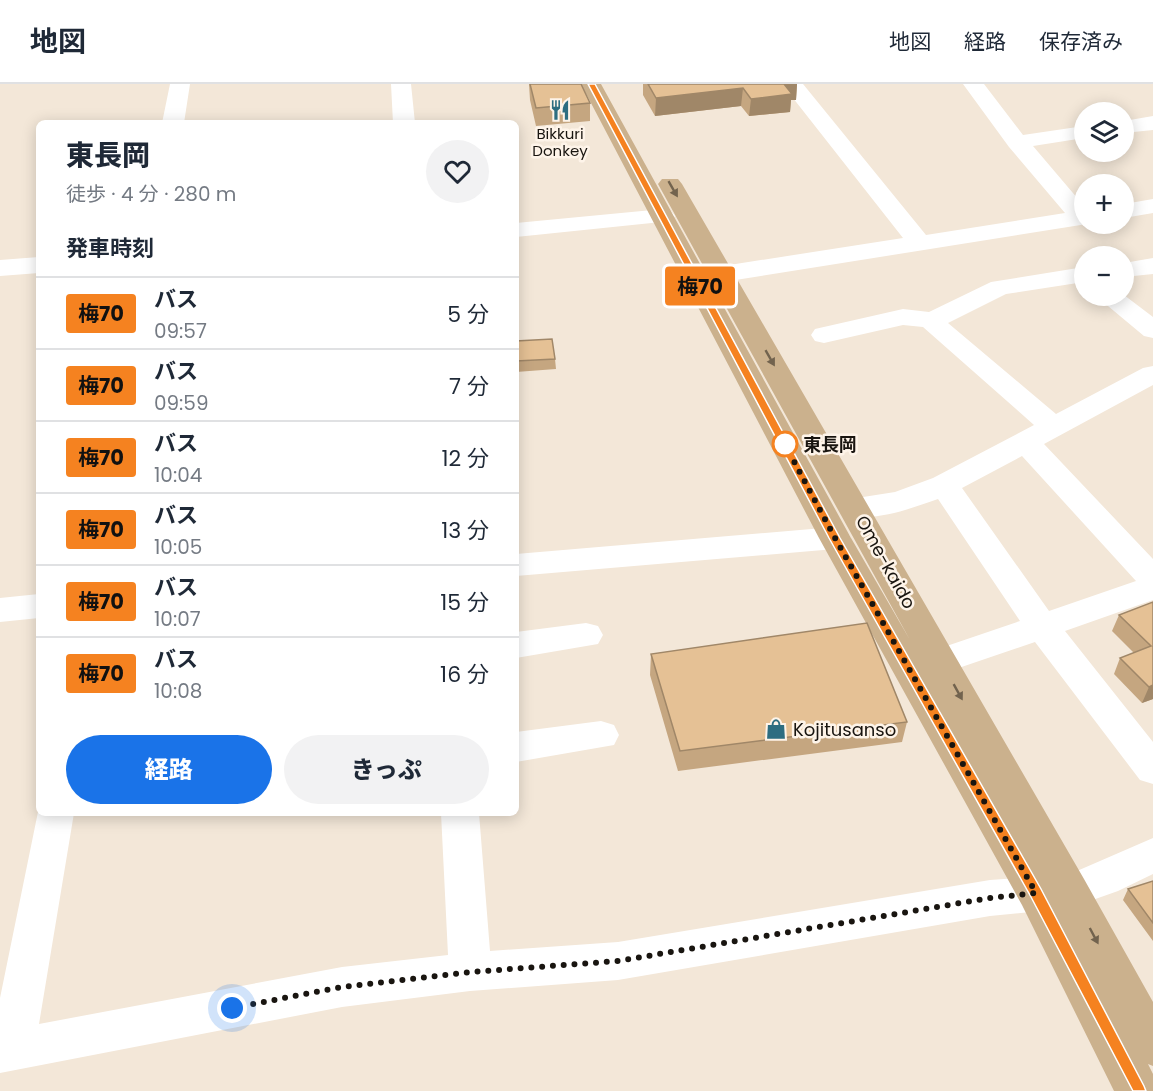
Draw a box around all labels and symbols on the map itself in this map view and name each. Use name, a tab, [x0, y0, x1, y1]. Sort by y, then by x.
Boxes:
restaurant icon: Bikkuri Donkey	[548, 98, 572, 122]
place label: Bikkuri Donkey	[532, 123, 588, 161]
one-way arrow	[667, 181, 678, 197]
line badge: 梅70	[666, 266, 734, 306]
one-way arrow	[765, 350, 775, 367]
marker: 東長岡	[772, 431, 798, 457]
place label: 東長岡	[803, 432, 857, 457]
street label: Ome-kaido	[850, 511, 922, 613]
one-way arrow	[953, 684, 964, 700]
shop icon: Kojitusanso	[764, 717, 788, 741]
place label: Kojitusanso	[793, 717, 896, 742]
one-way arrow	[1089, 928, 1099, 945]
your location	[217, 993, 247, 1023]

